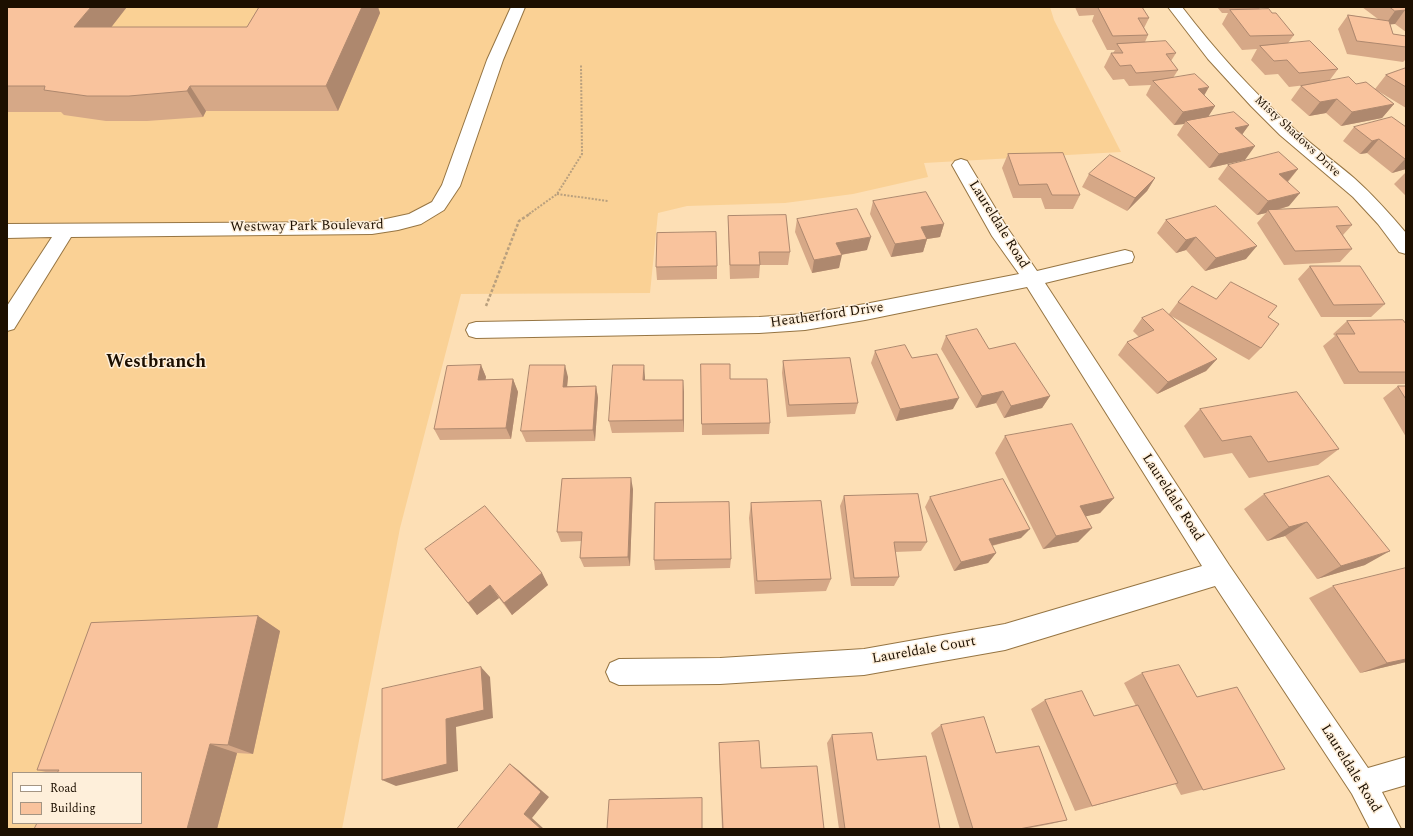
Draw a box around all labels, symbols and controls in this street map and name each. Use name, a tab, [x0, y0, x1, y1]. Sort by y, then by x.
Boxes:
street label: Misty Shadows Drive	[1251, 93, 1343, 181]
street label: Laureldale Road	[964, 178, 1032, 272]
street label: Westway Park Boulevard	[230, 217, 384, 237]
street label: Heatherford Drive	[769, 300, 885, 332]
district label: Westbranch	[106, 352, 206, 374]
street label: Laureldale Road	[1138, 451, 1206, 545]
street label: Laureldale Court	[871, 634, 977, 668]
street label: Laureldale Road	[1316, 722, 1384, 816]
legend	[12, 772, 142, 824]
text: Road	[50, 779, 77, 798]
text: Building	[50, 799, 96, 818]

